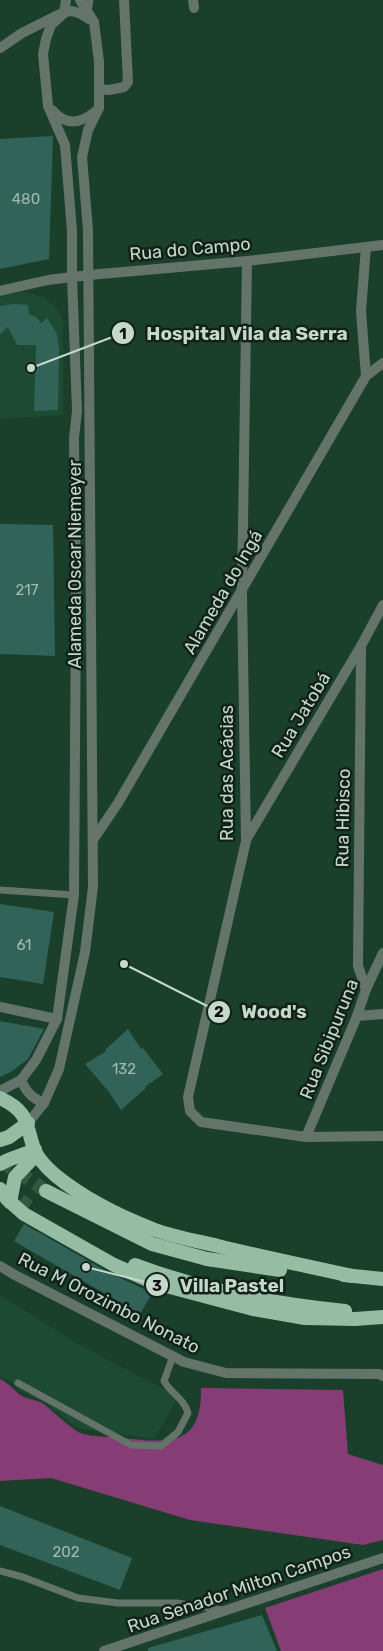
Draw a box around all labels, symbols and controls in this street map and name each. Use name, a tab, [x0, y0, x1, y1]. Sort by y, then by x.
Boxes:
house number: 480	[12, 190, 40, 208]
street label: Rua do Campo	[129, 233, 251, 265]
callout: Hospital Vila da Serra	[111, 316, 358, 350]
text: Hospital Vila da Serra	[146, 322, 348, 345]
text: 1	[119, 325, 127, 343]
street label: Alameda Oscar Niemeyer	[64, 459, 86, 668]
street label: Alameda do Ingá	[179, 526, 267, 658]
house number: 217	[16, 581, 39, 599]
street label: Rua Jatobá	[267, 668, 335, 762]
street label: Rua das Acácias	[216, 705, 238, 841]
street label: Rua Hibisco	[331, 768, 355, 868]
house number: 61	[16, 936, 32, 954]
street label: Rua Sibipuruna	[295, 976, 363, 1102]
callout: Wood's	[207, 995, 317, 1029]
text: Wood's	[241, 1000, 307, 1023]
text: 2	[214, 1003, 224, 1021]
house number: 132	[112, 1060, 136, 1078]
street label: Rua M Orozimbo Nonato	[15, 1248, 203, 1358]
callout: Villa Pastel	[144, 1268, 294, 1302]
text: Villa Pastel	[180, 1274, 284, 1297]
text: 3	[152, 1277, 162, 1295]
street label: Rua Senador Milton Campos	[124, 1540, 354, 1638]
house number: 202	[52, 1543, 80, 1561]

